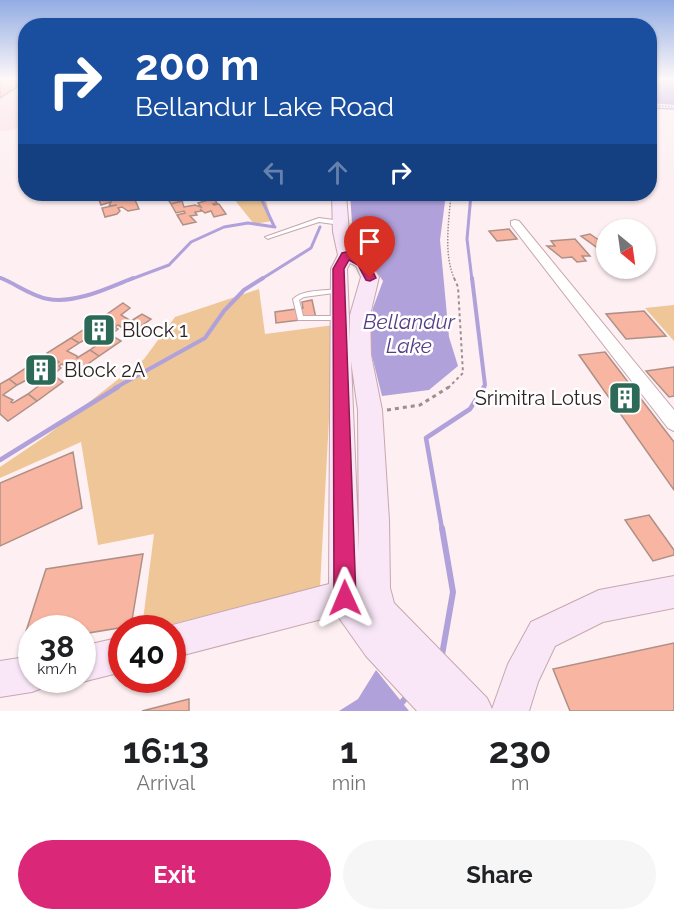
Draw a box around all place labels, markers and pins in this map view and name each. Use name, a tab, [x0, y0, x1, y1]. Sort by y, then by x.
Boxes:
pin	[344, 216, 395, 278]
building icon: Block 1	[81, 312, 117, 348]
place label: Block 1	[122, 318, 188, 342]
building icon: Block 2A	[23, 352, 59, 388]
place label: Block 2A	[64, 358, 146, 382]
building icon: Srimitra Lotus	[607, 380, 643, 416]
place label: Srimitra Lotus	[475, 386, 602, 410]

